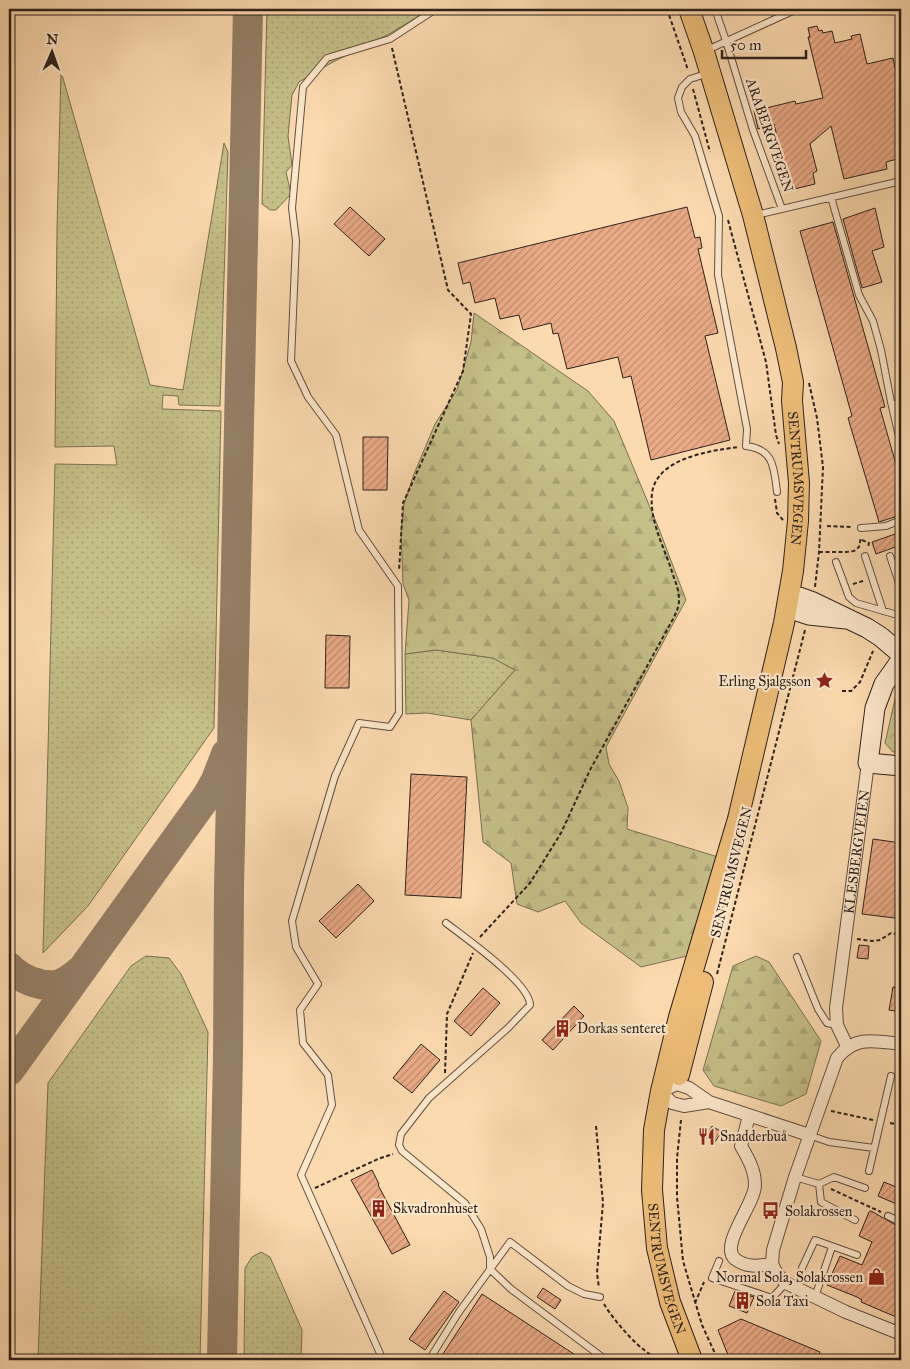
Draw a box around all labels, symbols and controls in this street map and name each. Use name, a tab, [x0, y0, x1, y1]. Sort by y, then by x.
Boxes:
north arrow	[28, 28, 78, 78]
scale bar	[722, 28, 806, 60]
text: N	[46, 31, 59, 48]
text: 50 m	[730, 36, 762, 54]
street label: ARABERGVEGEN	[742, 75, 797, 195]
street label: SENTRUMSVEGEN	[784, 411, 807, 546]
place icon: Erling Sjalgsson	[815, 671, 835, 691]
place label: Erling Sjalgsson	[718, 673, 811, 690]
street label: KLESBERGVEIEN	[840, 789, 873, 915]
street label: SENTRUMSVEGEN	[707, 805, 756, 939]
building icon: Dorkas senteret	[553, 1018, 573, 1038]
place label: Dorkas senteret	[577, 1020, 666, 1037]
restaurant icon: Snadderbuå	[696, 1126, 716, 1146]
place label: Snadderbuå	[720, 1128, 787, 1145]
building icon: Skvadronhuset	[369, 1198, 389, 1218]
place label: Skvadronhuset	[393, 1200, 478, 1217]
bus stop icon: Solakrossen	[761, 1201, 781, 1221]
street label: SENTRUMSVEGEN	[644, 1202, 690, 1337]
place label: Solakrossen	[785, 1203, 853, 1220]
shop icon: Normal Sola, Solakrossen	[867, 1267, 887, 1287]
place label: Normal Sola, Solakrossen	[715, 1269, 863, 1286]
building icon: Sola Taxi	[732, 1291, 752, 1311]
place label: Sola Taxi	[756, 1293, 809, 1310]

